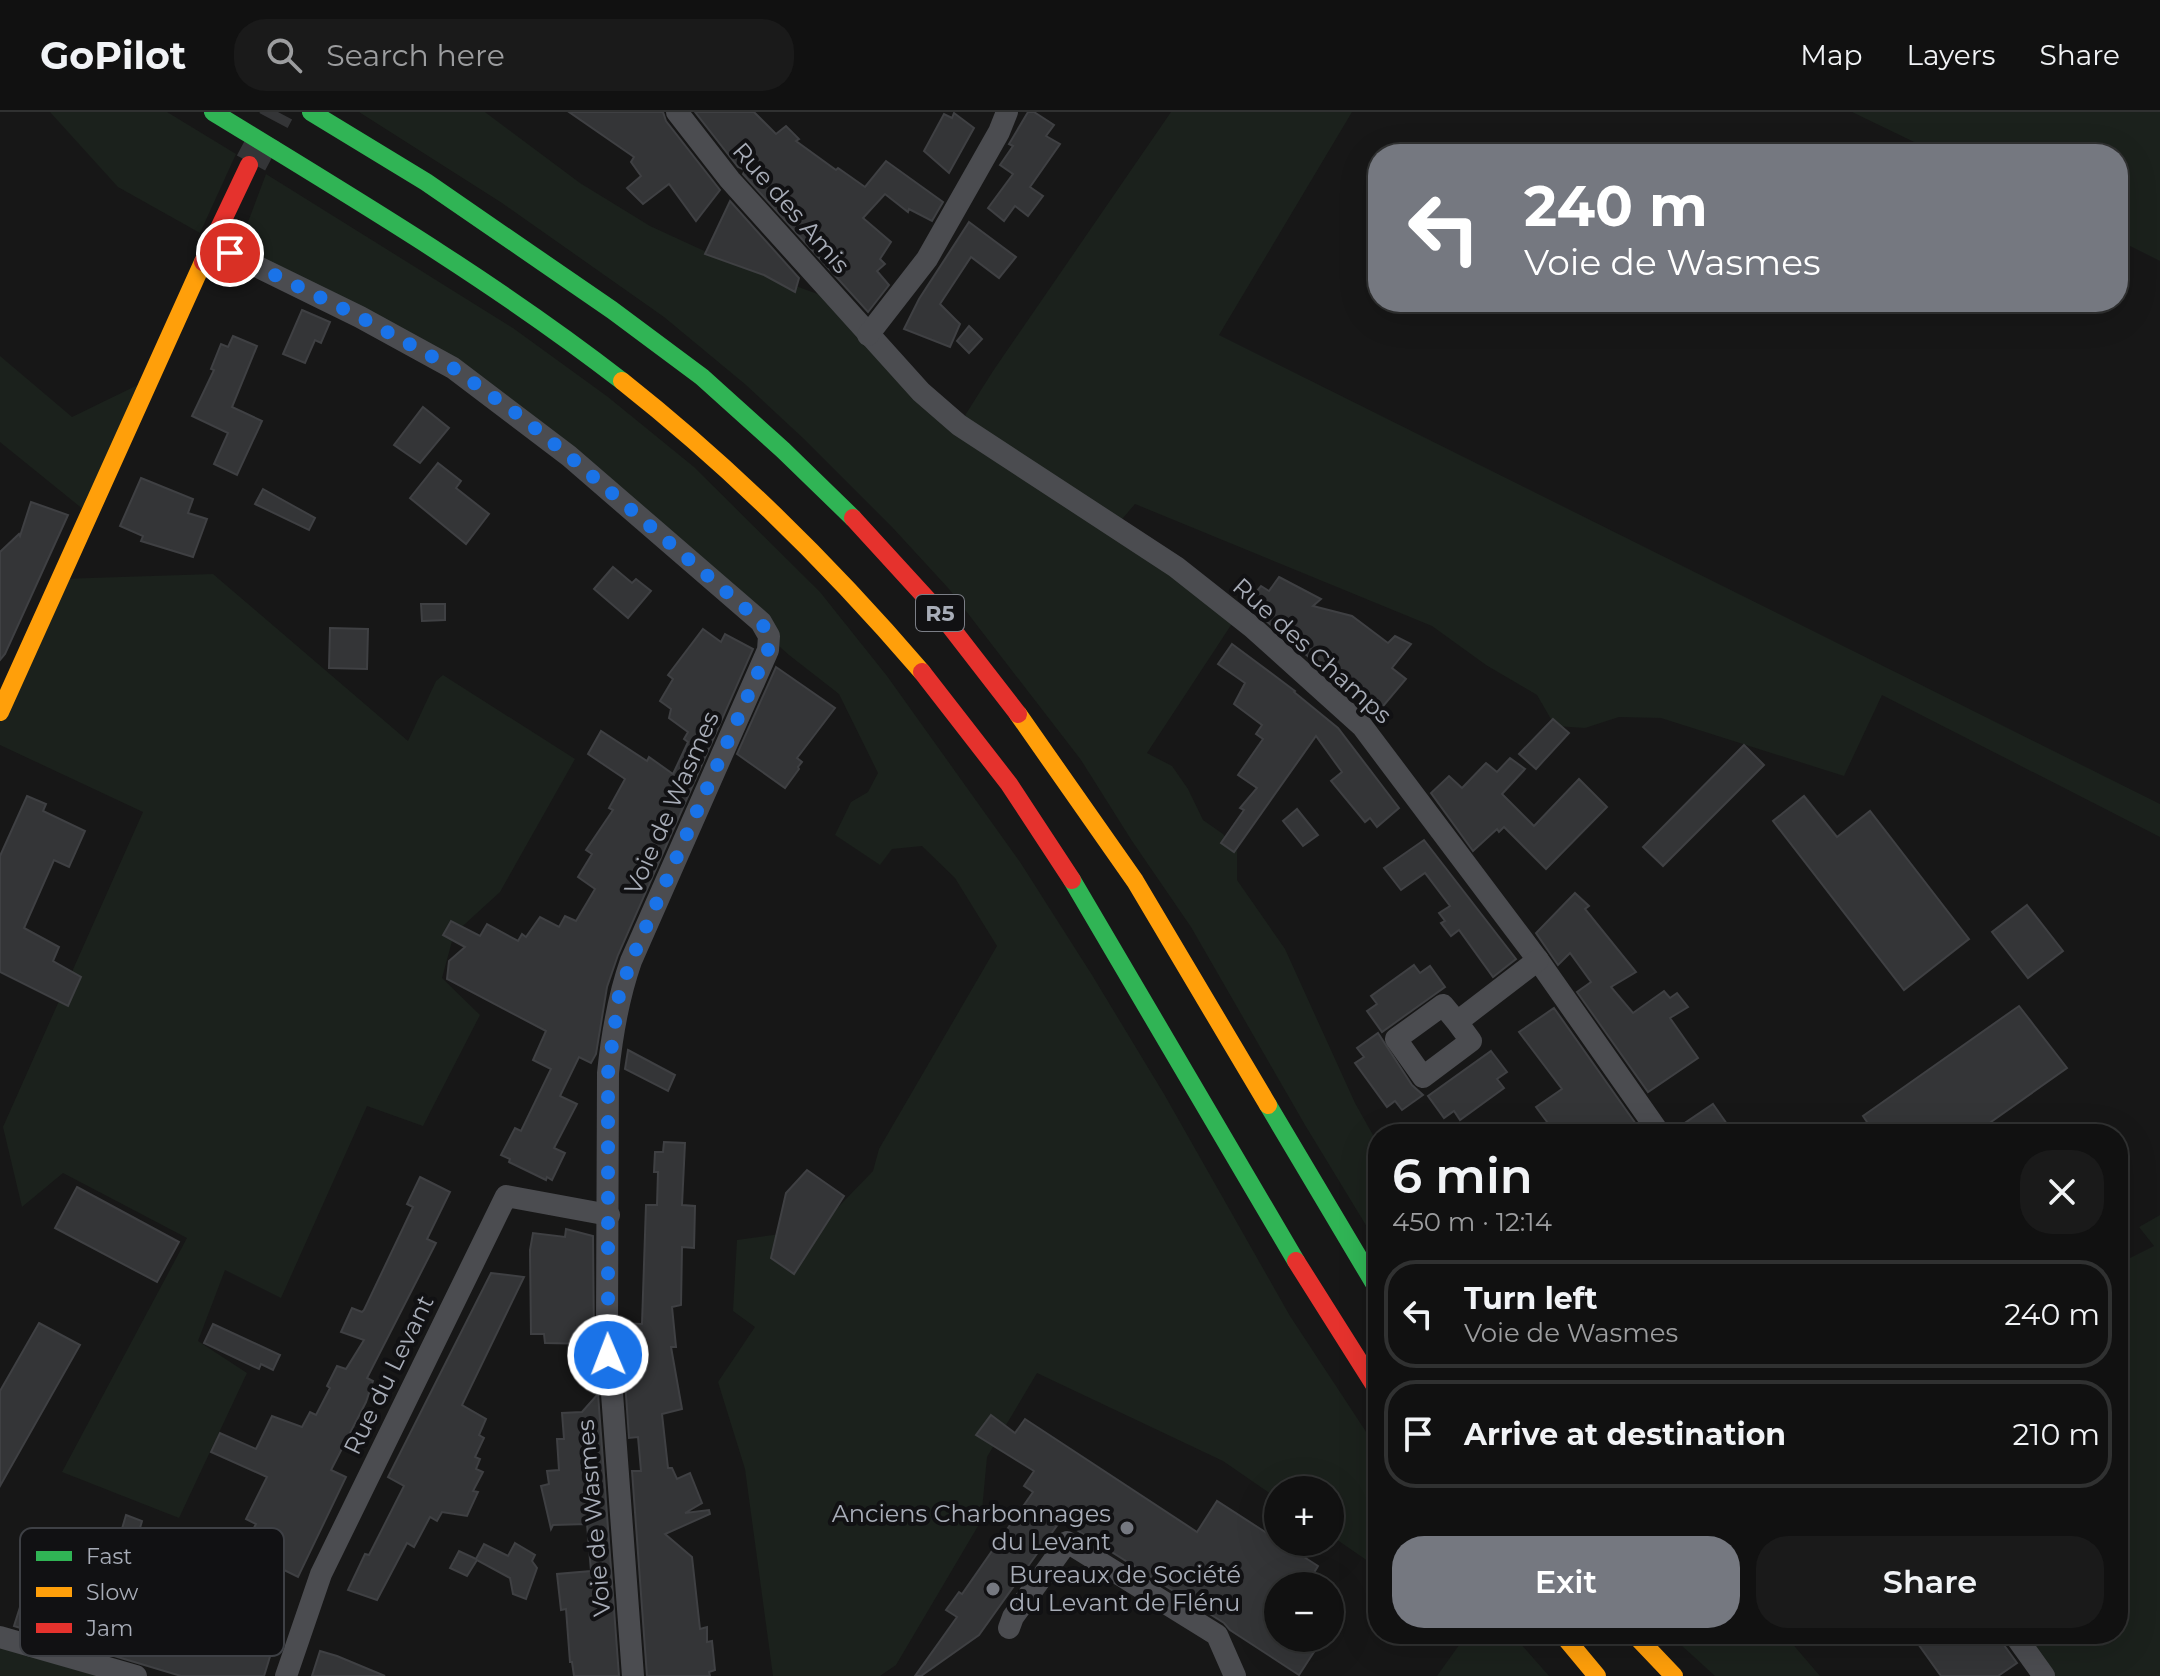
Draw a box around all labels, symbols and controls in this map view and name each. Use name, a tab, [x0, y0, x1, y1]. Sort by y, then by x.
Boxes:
search box	[234, 19, 794, 91]
text: GoPilot	[40, 32, 186, 79]
icon: search	[262, 33, 306, 77]
text: Search here	[326, 37, 505, 74]
text: Map	[1800, 38, 1863, 72]
text: Layers	[1907, 38, 1996, 72]
text: Share	[2040, 38, 2120, 72]
street label: Rue des Amis	[727, 136, 856, 279]
text: 240 m	[1524, 172, 1708, 240]
icon: left	[1392, 176, 1496, 280]
pin	[196, 219, 264, 287]
icon: arrive	[208, 231, 252, 275]
text: Voie de Wasmes	[1524, 240, 1821, 284]
street label: Rue des Champs	[1227, 572, 1398, 730]
road number: R5	[916, 595, 964, 631]
street label: Voie de Wasmes	[618, 707, 725, 899]
text: 6 min	[1392, 1147, 1533, 1205]
button: close	[2020, 1150, 2104, 1234]
text: 450 m · 12:14	[1392, 1206, 1552, 1238]
text: Turn left	[1464, 1280, 1597, 1317]
street label: Rue du Levant	[337, 1290, 440, 1459]
icon: left	[1396, 1292, 1440, 1336]
text: 240 m	[2004, 1296, 2100, 1333]
position arrow	[566, 1313, 650, 1397]
text: Voie de Wasmes	[1464, 1317, 1678, 1349]
icon: arrive	[1396, 1412, 1440, 1456]
text: Arrive at destination	[1464, 1416, 1786, 1453]
text: 210 m	[2013, 1416, 2100, 1453]
street label: Voie de Wasmes	[570, 1418, 617, 1618]
map controls	[1264, 1476, 1344, 1652]
button: +	[1264, 1476, 1344, 1556]
place label: Anciens Charbonnages du Levant	[832, 1499, 1111, 1556]
marker: Anciens Charbonnages du Levant	[1118, 1519, 1136, 1537]
legend	[20, 1528, 284, 1656]
button: Exit	[1392, 1536, 1740, 1628]
button: Share	[1756, 1536, 2104, 1628]
text: Fast	[86, 1543, 132, 1570]
place label: Bureaux de Société du Levant de Flénu	[1009, 1560, 1241, 1617]
button: −	[1264, 1572, 1344, 1652]
text: Slow	[86, 1579, 139, 1606]
marker: Bureaux de Société du Levant de Flénu	[984, 1580, 1002, 1598]
text: Jam	[85, 1615, 133, 1642]

